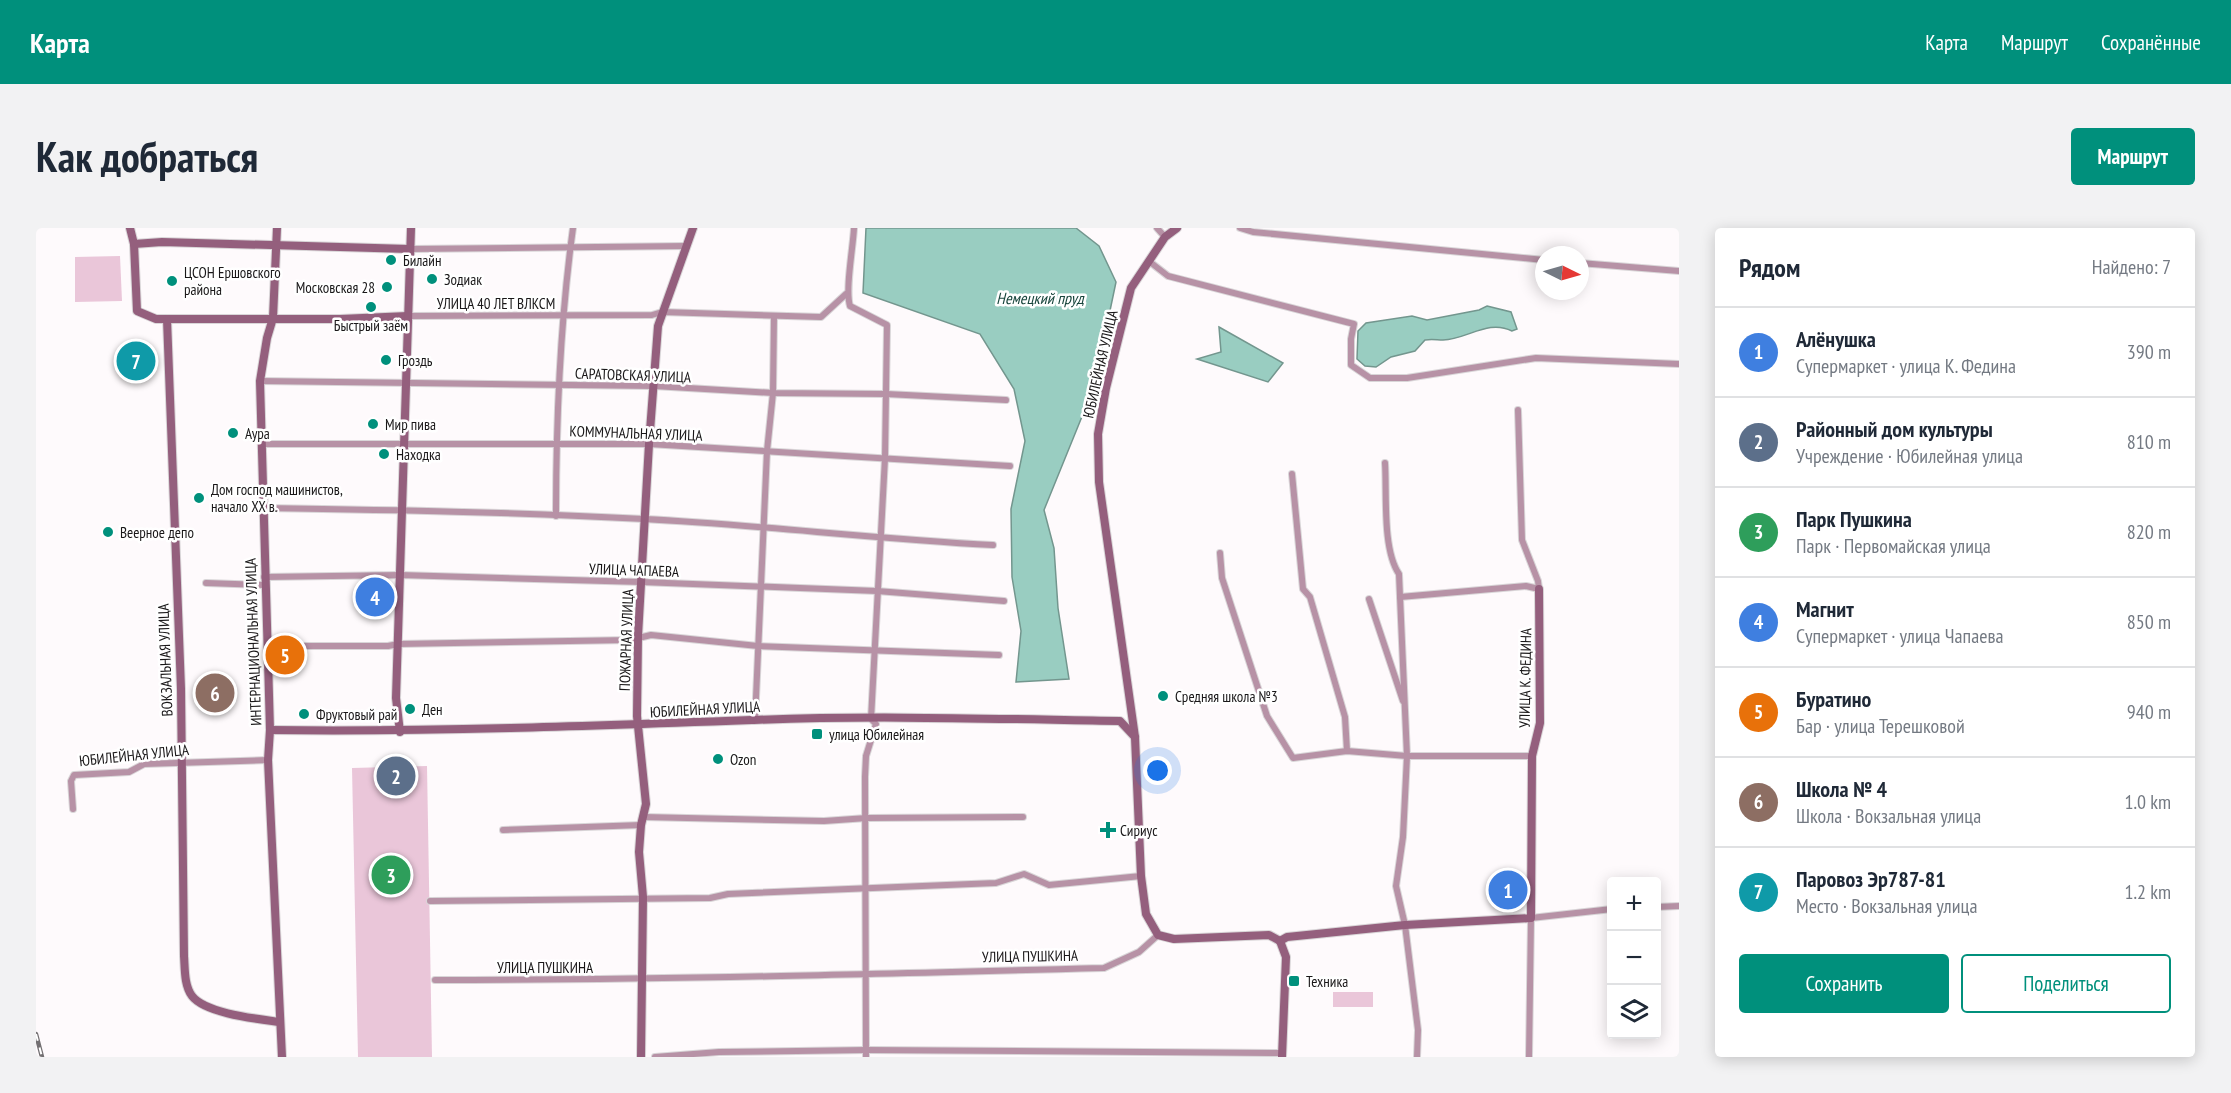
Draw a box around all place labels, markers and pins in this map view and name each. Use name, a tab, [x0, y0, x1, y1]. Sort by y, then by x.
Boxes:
place label: Билайн	[403, 251, 441, 270]
marker: Билайн	[384, 253, 398, 267]
place label: ЦСОН Ершовского района	[184, 263, 281, 299]
place label: Зодиак	[444, 270, 482, 289]
marker: Зодиак	[425, 272, 439, 286]
marker: ЦСОН Ершовского района	[165, 274, 179, 288]
place label: Московская 28	[296, 278, 375, 297]
marker: Московская 28	[380, 280, 394, 294]
marker: Быстрый заём	[364, 300, 378, 314]
place label: Быстрый заём	[334, 316, 408, 335]
pin: 7	[116, 338, 156, 384]
place label: Гроздь	[398, 351, 433, 370]
marker: Гроздь	[379, 353, 393, 367]
place label: Мир пива	[385, 415, 436, 434]
marker: Мир пива	[366, 417, 380, 431]
place label: Аура	[245, 424, 270, 443]
marker: Аура	[226, 426, 240, 440]
place label: Находка	[396, 445, 441, 464]
marker: Находка	[377, 447, 391, 461]
place label: Дом господ машинистов, начало XX в.	[211, 480, 343, 516]
marker: Дом господ машинистов, начало XX в.	[192, 491, 206, 505]
place label: Веерное депо	[120, 523, 194, 542]
marker: Веерное депо	[101, 525, 115, 539]
pin: 4	[356, 574, 394, 620]
pin: 5	[266, 632, 304, 678]
pin: 6	[196, 670, 234, 716]
place label: Средняя школа №3	[1175, 687, 1278, 706]
marker: Средняя школа №3	[1156, 689, 1170, 703]
place label: Ден	[422, 700, 443, 719]
marker: Ден	[403, 702, 417, 716]
place label: Фруктовый рай	[316, 705, 397, 724]
marker: Фруктовый рай	[297, 707, 311, 721]
place label: улица Юбилейная	[829, 725, 924, 744]
marker: улица Юбилейная	[810, 727, 824, 741]
place label: Ozon	[730, 750, 756, 769]
marker: Ozon	[711, 752, 725, 766]
pin: 2	[376, 754, 416, 798]
place label: Сириус	[1120, 821, 1158, 840]
marker: Сириус	[1101, 823, 1115, 837]
pin: 3	[372, 852, 410, 898]
pin: 1	[1488, 868, 1528, 912]
place label: Техника	[1306, 972, 1348, 991]
marker: Техника	[1287, 974, 1301, 988]

